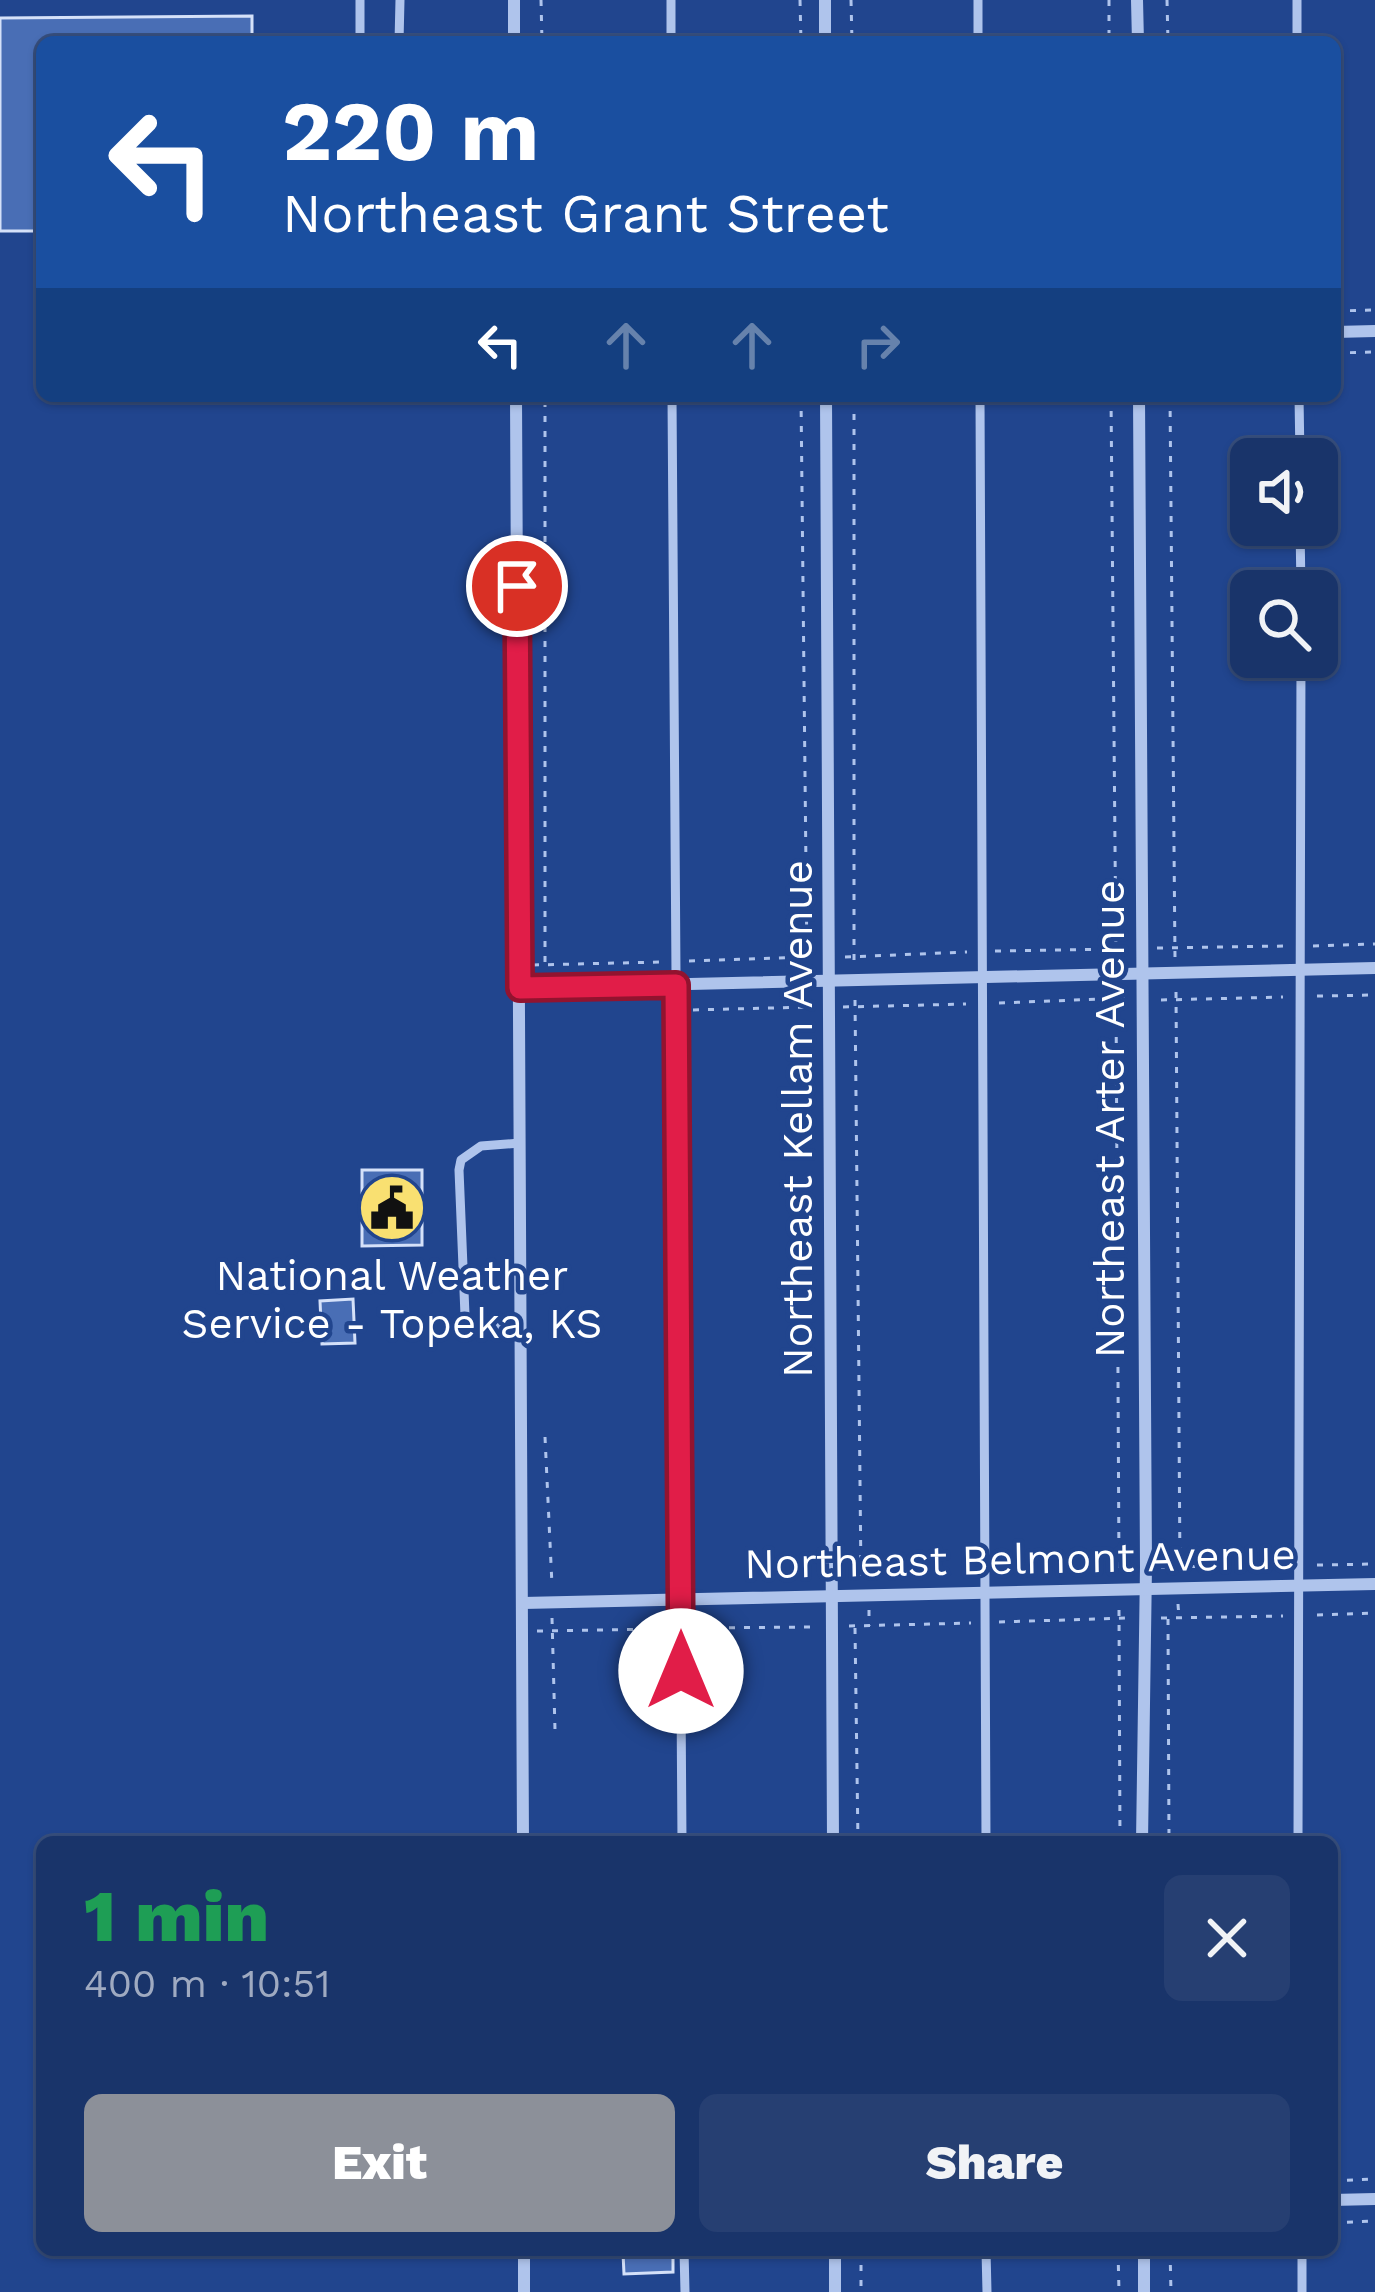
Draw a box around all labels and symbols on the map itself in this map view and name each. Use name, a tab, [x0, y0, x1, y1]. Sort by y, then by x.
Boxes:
pin	[466, 535, 568, 637]
street label: Northeast Kellam Avenue	[773, 860, 822, 1378]
street label: Northeast Arter Avenue	[1085, 880, 1134, 1358]
public building icon: National Weather Service - Topeka, KS	[357, 1173, 427, 1243]
place label: National Weather Service - Topeka, KS	[182, 1251, 602, 1348]
street label: Northeast Belmont Avenue	[744, 1530, 1296, 1588]
position arrow	[618, 1608, 744, 1734]

